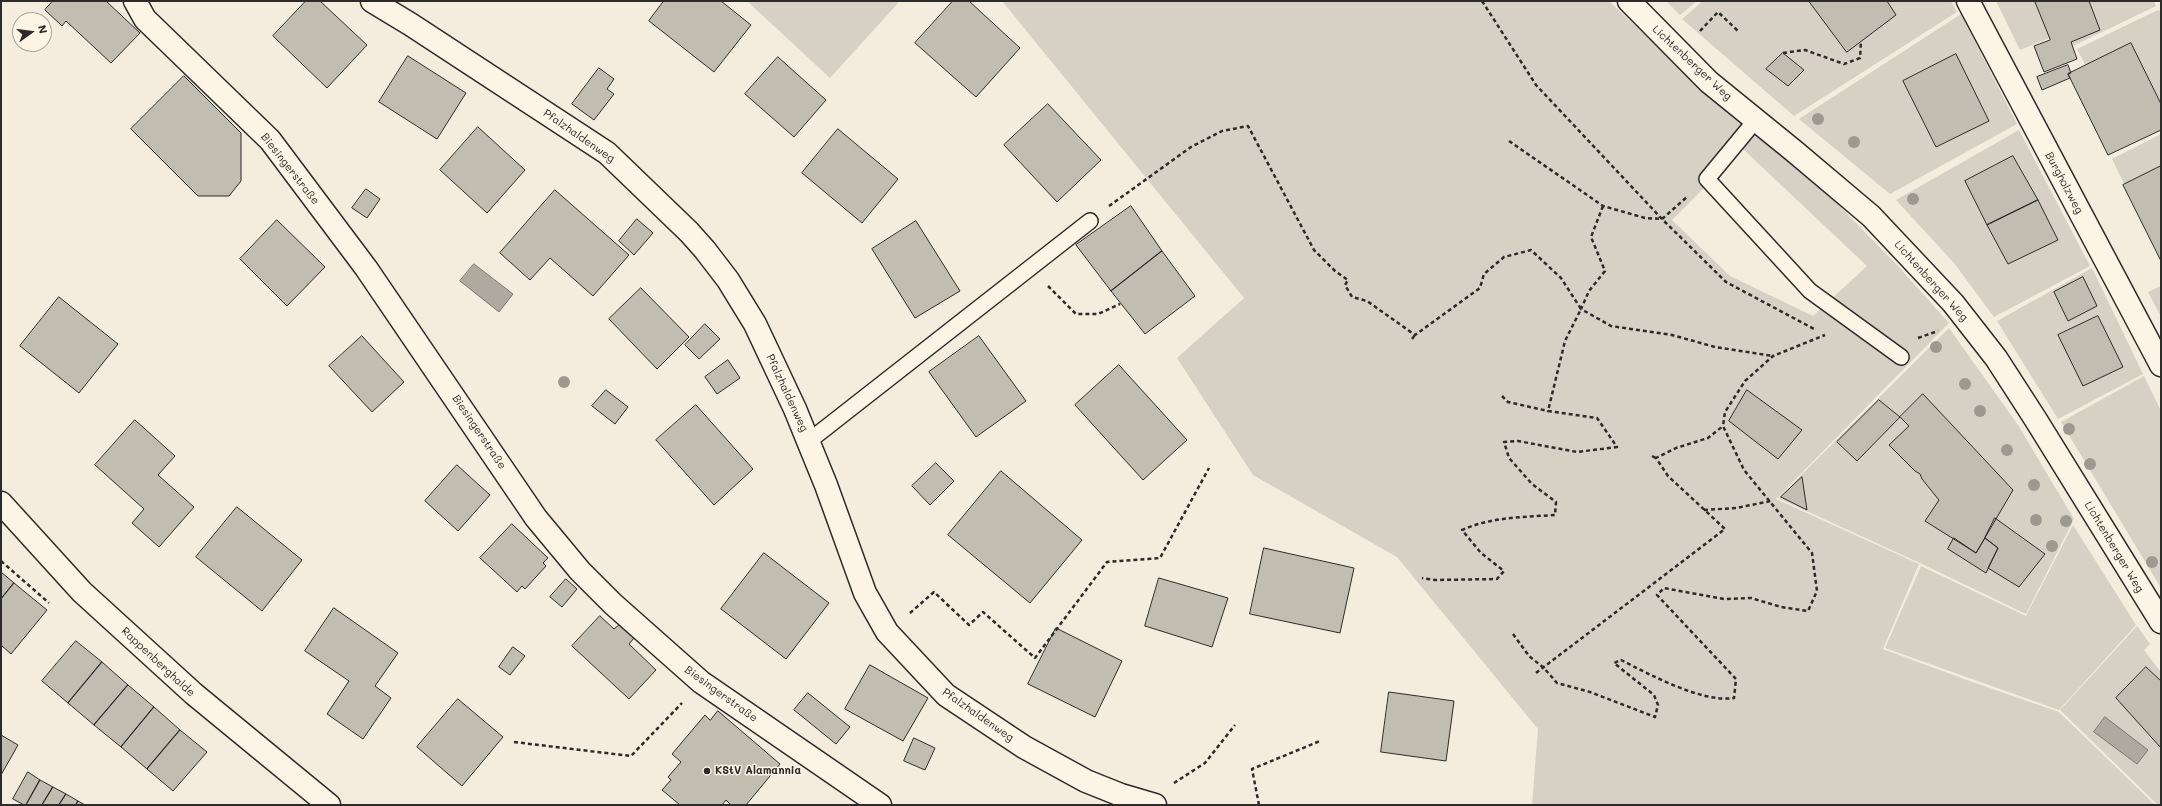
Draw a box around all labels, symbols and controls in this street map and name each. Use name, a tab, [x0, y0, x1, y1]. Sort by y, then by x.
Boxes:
north arrow	[12, 12, 52, 52]
text: N	[35, 23, 51, 35]
street label: Lichtenberger Weg	[1649, 23, 1735, 103]
street label: Pfalzhaldenweg	[541, 106, 617, 166]
street label: Biesingerstraße	[258, 131, 322, 207]
street label: Burgholzweg	[2042, 150, 2086, 216]
street label: Lichtenberger Weg	[1891, 238, 1971, 324]
street label: Pfalzhaldenweg	[763, 352, 811, 434]
street label: Biesingerstraße	[449, 392, 509, 472]
street label: Lichtenberger Weg	[2082, 499, 2146, 595]
street label: Rappenberghalde	[119, 625, 197, 699]
street label: Biesingerstraße	[682, 663, 760, 725]
street label: Pfalzhaldenweg	[940, 685, 1016, 745]
place label: KStV Alamannia	[715, 764, 801, 778]
marker: KStV Alamannia	[702, 766, 712, 776]

